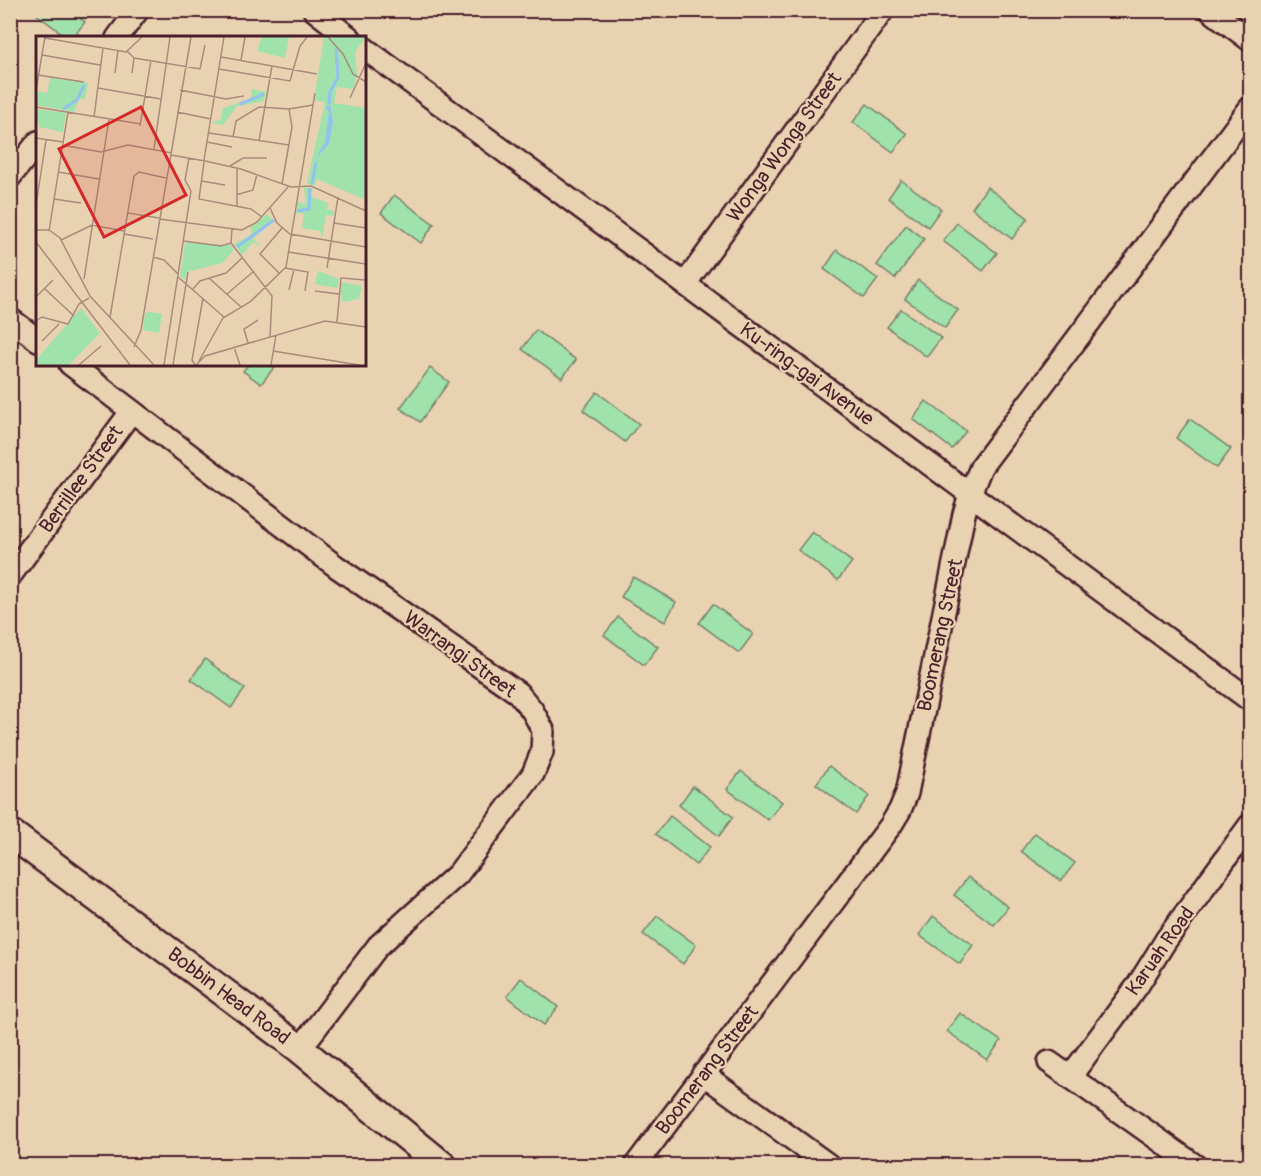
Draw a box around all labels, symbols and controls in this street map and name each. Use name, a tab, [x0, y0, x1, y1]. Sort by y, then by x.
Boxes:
inset map	[36, 36, 366, 366]
street label: Wonga Wonga Street	[721, 66, 847, 227]
street label: Ku-ring-gai Avenue	[735, 317, 879, 431]
street label: Berrillee Street	[34, 420, 129, 538]
street label: Boomerang Street	[912, 555, 969, 714]
street label: Warrangi Street	[399, 605, 522, 704]
street label: Karuah Road	[1120, 902, 1200, 1000]
street label: Bobbin Head Road	[163, 942, 295, 1050]
street label: Boomerang Street	[650, 1000, 764, 1140]

